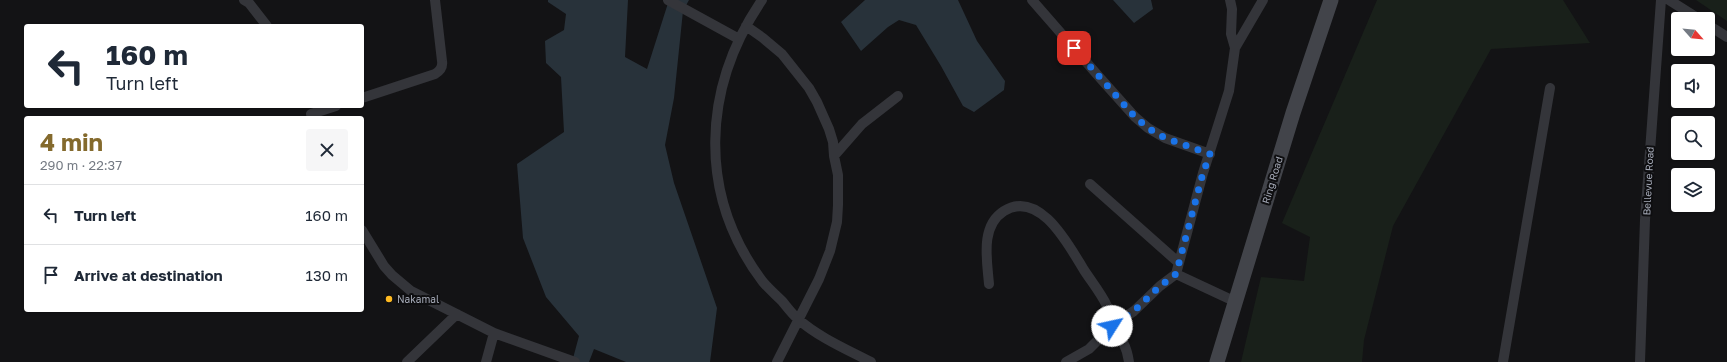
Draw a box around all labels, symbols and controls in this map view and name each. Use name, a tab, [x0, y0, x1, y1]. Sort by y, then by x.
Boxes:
north arrow	[1671, 12, 1715, 56]
map controls	[1671, 12, 1715, 212]
pin	[1057, 31, 1091, 65]
icon: arrive	[1063, 37, 1085, 59]
text: 160 m	[106, 38, 188, 71]
icon: left	[40, 40, 92, 92]
button: sound	[1671, 64, 1715, 108]
text: Turn left	[106, 72, 179, 94]
button: search	[1671, 116, 1715, 160]
text: 4 min	[40, 127, 103, 156]
button: close	[306, 129, 348, 171]
street label: Bellevue Road	[1640, 146, 1656, 216]
street label: Ring Road	[1259, 155, 1285, 205]
text: 290 m · 22:37	[40, 157, 122, 173]
button: layers	[1671, 168, 1715, 212]
icon: left	[40, 204, 62, 226]
text: Turn left	[74, 206, 136, 224]
text: 160 m	[305, 206, 348, 224]
icon: arrive	[40, 264, 62, 286]
text: Arrive at destination	[74, 266, 223, 284]
text: 130 m	[306, 266, 348, 284]
place label: Nakamal	[397, 293, 439, 305]
marker: Nakamal	[384, 294, 394, 304]
position arrow	[1091, 305, 1133, 347]

